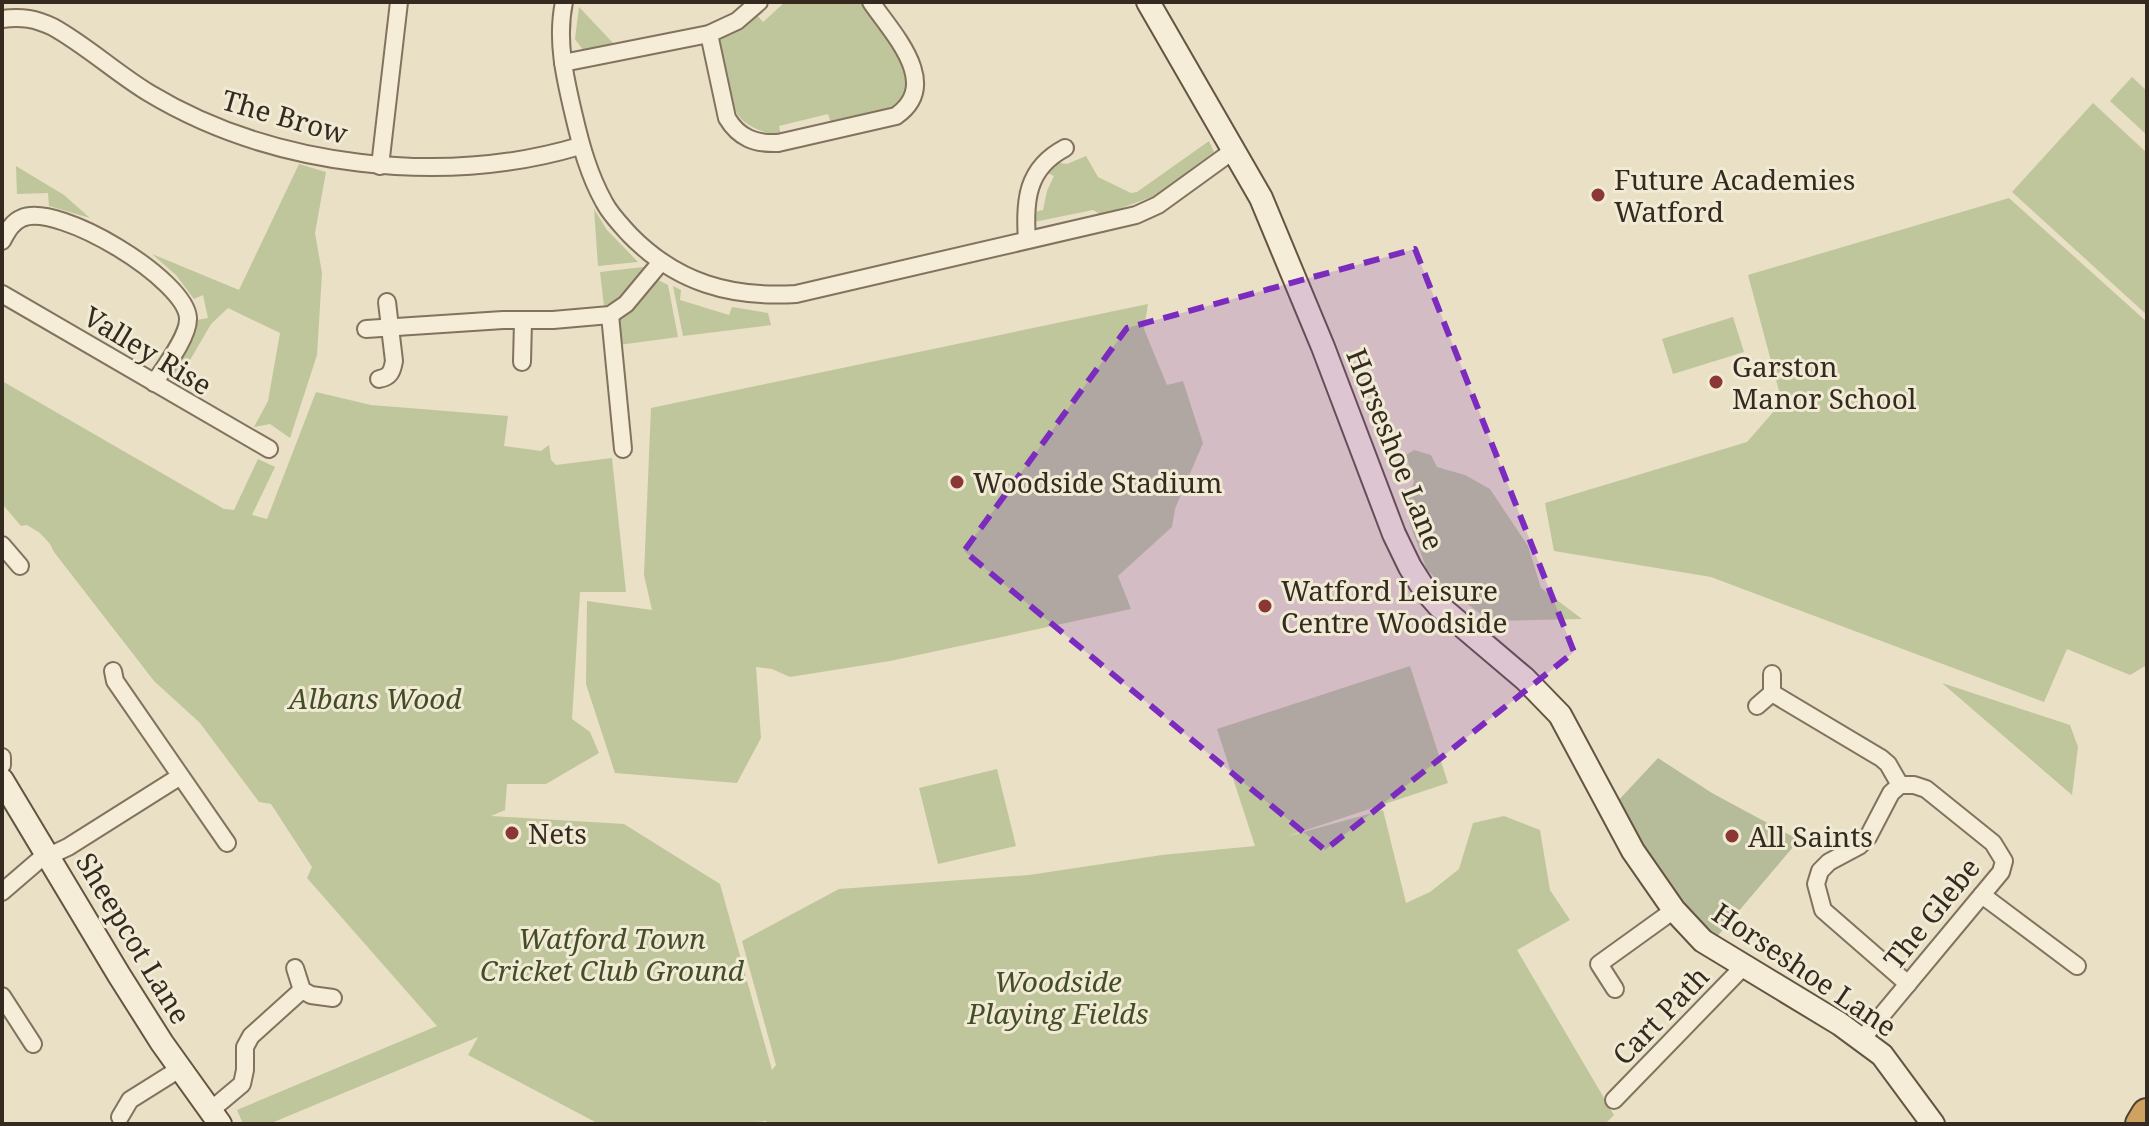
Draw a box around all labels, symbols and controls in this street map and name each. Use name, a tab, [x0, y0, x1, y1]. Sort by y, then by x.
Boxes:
street label: The Brow	[218, 80, 353, 152]
place label: Future Academies Watford	[1614, 160, 1855, 230]
marker: Future Academies Watford	[1589, 186, 1607, 204]
street label: Valley Rise	[77, 297, 219, 403]
street label: Horseshoe Lane	[1338, 343, 1454, 555]
place label: Garston Manor School	[1732, 347, 1917, 417]
marker: Garston Manor School	[1707, 373, 1725, 391]
place label: Woodside Stadium	[973, 463, 1222, 501]
marker: Woodside Stadium	[948, 473, 966, 491]
place label: Watford Leisure Centre Woodside	[1281, 571, 1507, 641]
marker: Watford Leisure Centre Woodside	[1256, 597, 1274, 615]
park label: Albans Wood	[286, 679, 462, 717]
place label: Nets	[528, 814, 587, 852]
place label: All Saints	[1748, 817, 1873, 855]
marker: Nets	[503, 824, 521, 842]
marker: All Saints	[1723, 827, 1741, 845]
street label: Sheepcot Lane	[68, 845, 200, 1031]
street label: The Glebe	[1874, 849, 1988, 977]
street label: Horseshoe Lane	[1706, 893, 1904, 1045]
park label: Watford Town Cricket Club Ground	[480, 919, 745, 989]
street label: Cart Path	[1603, 957, 1717, 1073]
park label: Woodside Playing Fields	[967, 962, 1149, 1032]

